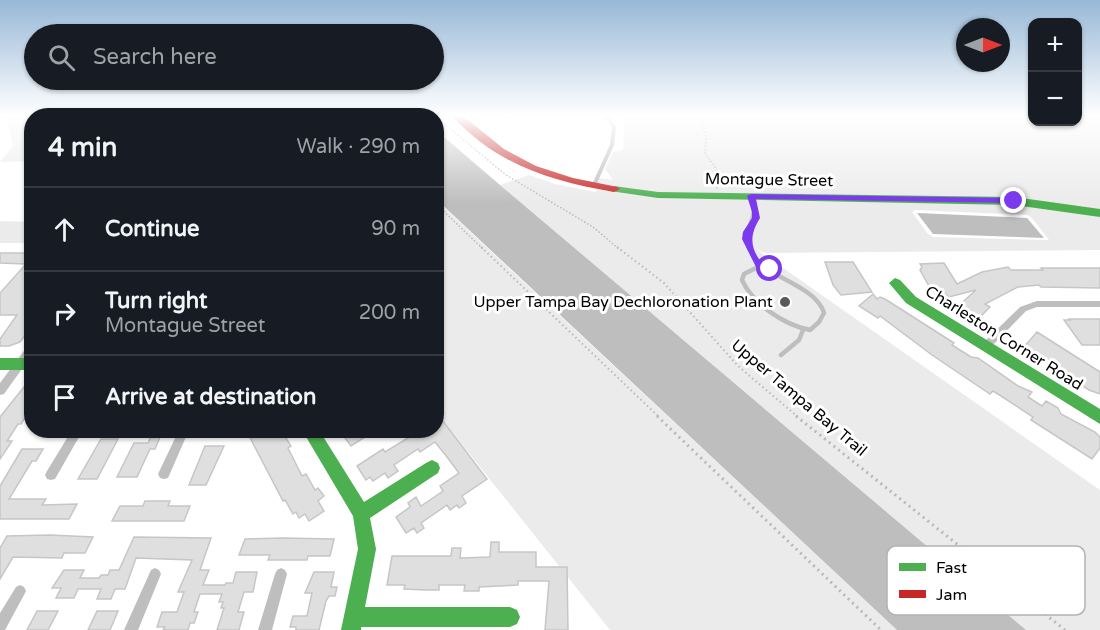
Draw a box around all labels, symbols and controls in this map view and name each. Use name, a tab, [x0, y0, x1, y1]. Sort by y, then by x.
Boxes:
north arrow	[956, 18, 1010, 72]
map controls	[1028, 18, 1082, 126]
button: +	[1028, 18, 1082, 72]
search box	[24, 24, 444, 90]
icon: search	[45, 41, 78, 74]
text: Search here	[93, 44, 217, 70]
button: −	[1028, 72, 1082, 126]
text: 4 min	[48, 132, 117, 163]
text: Walk · 290 m	[297, 135, 420, 159]
street label: Montague Street	[705, 169, 833, 191]
route end	[1000, 187, 1026, 213]
icon: ahead	[48, 213, 81, 246]
text: Continue	[105, 216, 200, 242]
text: 90 m	[371, 217, 420, 241]
route start	[756, 255, 782, 281]
street label: Charleston Corner Road	[921, 281, 1087, 395]
text: Turn right	[105, 288, 207, 314]
place label: Upper Tampa Bay Dechloronation Plant	[474, 292, 773, 312]
marker: Upper Tampa Bay Dechloronation Plant	[778, 295, 792, 309]
icon: right	[48, 297, 81, 330]
text: 200 m	[359, 301, 420, 325]
text: Montague Street	[105, 314, 266, 338]
street label: Upper Tampa Bay Trail	[727, 335, 871, 461]
icon: arrive	[48, 381, 81, 414]
text: Arrive at destination	[105, 384, 316, 410]
legend	[887, 546, 1085, 615]
text: Fast	[936, 558, 967, 578]
text: Jam	[936, 585, 967, 605]

